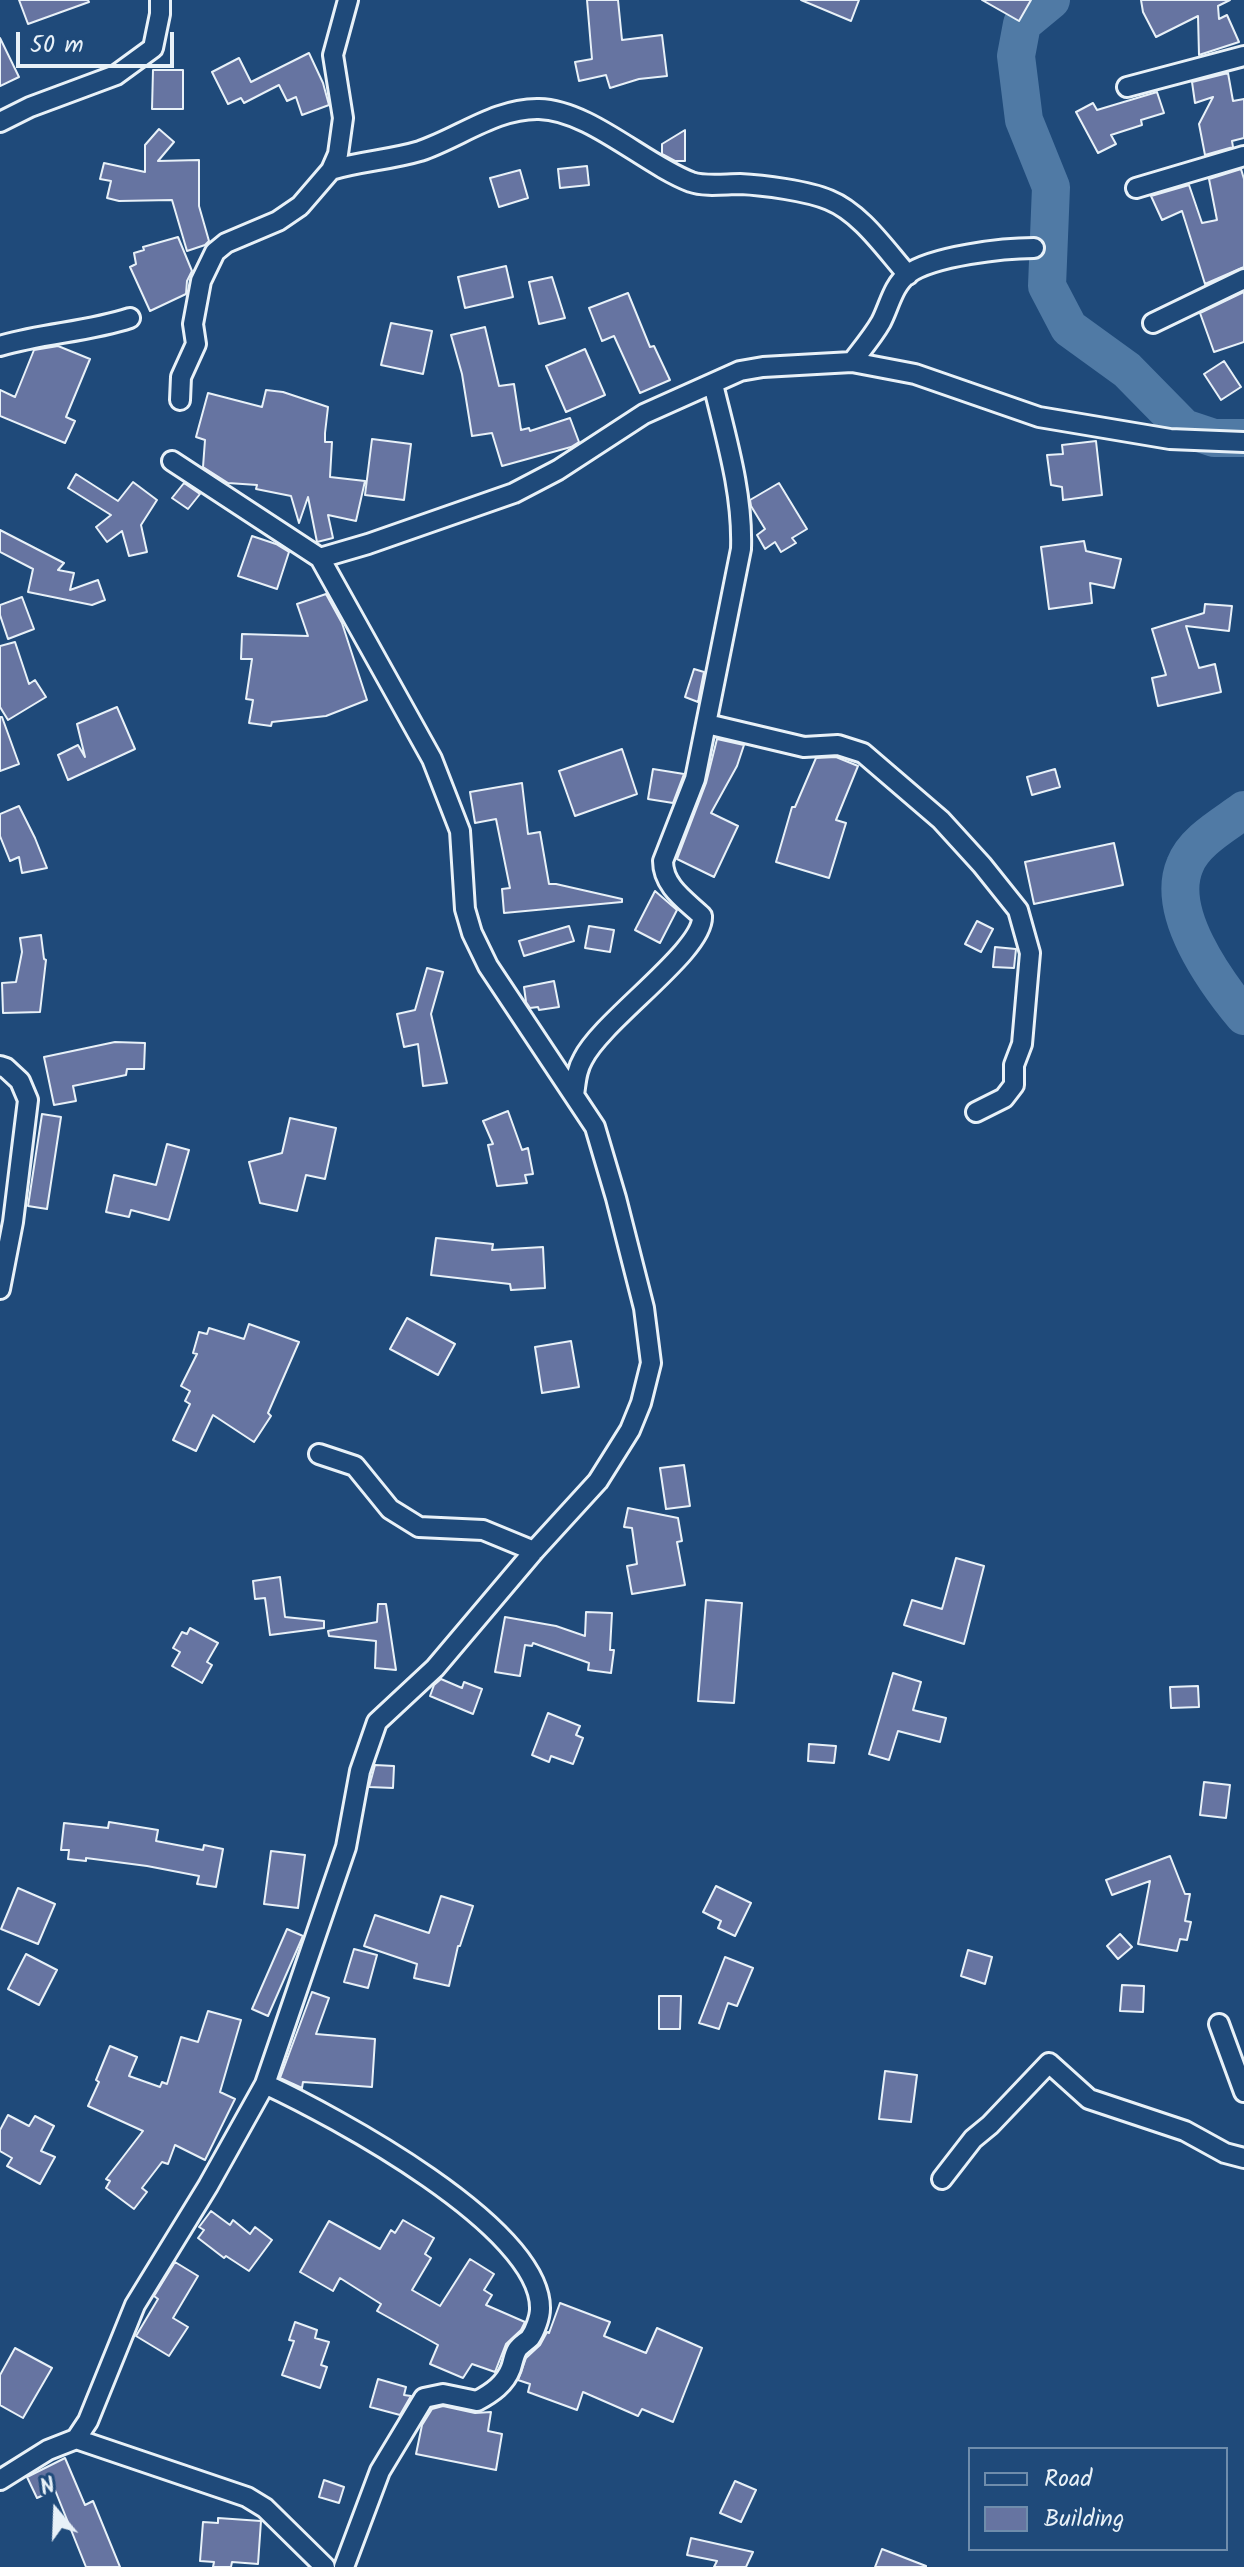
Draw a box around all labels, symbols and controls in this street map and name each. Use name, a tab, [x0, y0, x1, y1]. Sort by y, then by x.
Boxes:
scale bar	[20, 16, 178, 66]
text: 50 m	[30, 26, 84, 65]
legend	[968, 2447, 1228, 2551]
text: Road	[1044, 2460, 1092, 2499]
text: N	[36, 2469, 60, 2507]
north arrow	[16, 2471, 96, 2551]
text: Building	[1044, 2500, 1124, 2539]

